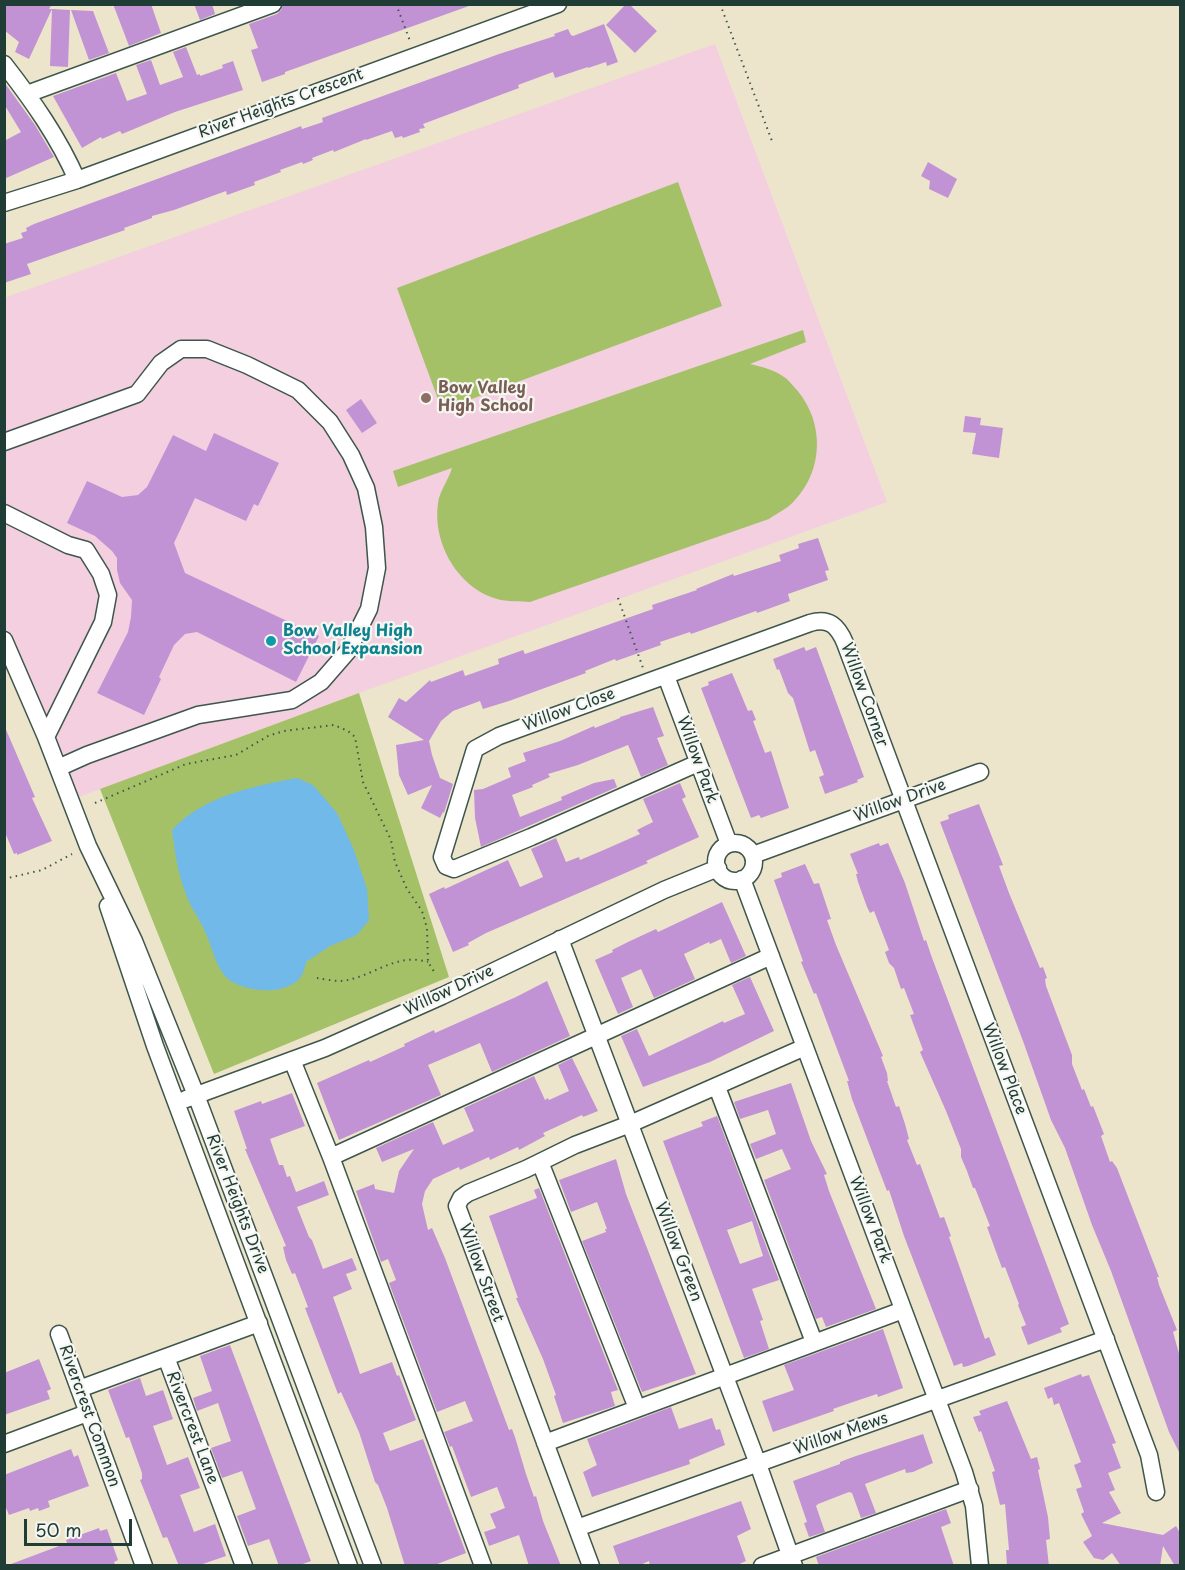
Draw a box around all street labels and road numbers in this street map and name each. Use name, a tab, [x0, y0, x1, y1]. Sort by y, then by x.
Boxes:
street label: River Heights Crescent	[196, 65, 366, 143]
street label: Willow Corner	[836, 640, 892, 750]
street label: Willow Close	[520, 684, 618, 736]
street label: Willow Park	[672, 714, 722, 806]
street label: Willow Drive	[851, 775, 949, 827]
street label: Willow Drive	[401, 962, 497, 1020]
street label: Willow Place	[978, 1020, 1030, 1118]
street label: River Heights Drive	[202, 1132, 272, 1276]
street label: Willow Park	[845, 1174, 895, 1266]
street label: Willow Green	[650, 1200, 706, 1304]
street label: Willow Street	[454, 1221, 508, 1325]
street label: Rivercrest Common	[54, 1342, 124, 1490]
street label: Rivercrest Lane	[162, 1369, 222, 1487]
street label: Willow Mews	[791, 1409, 891, 1459]

